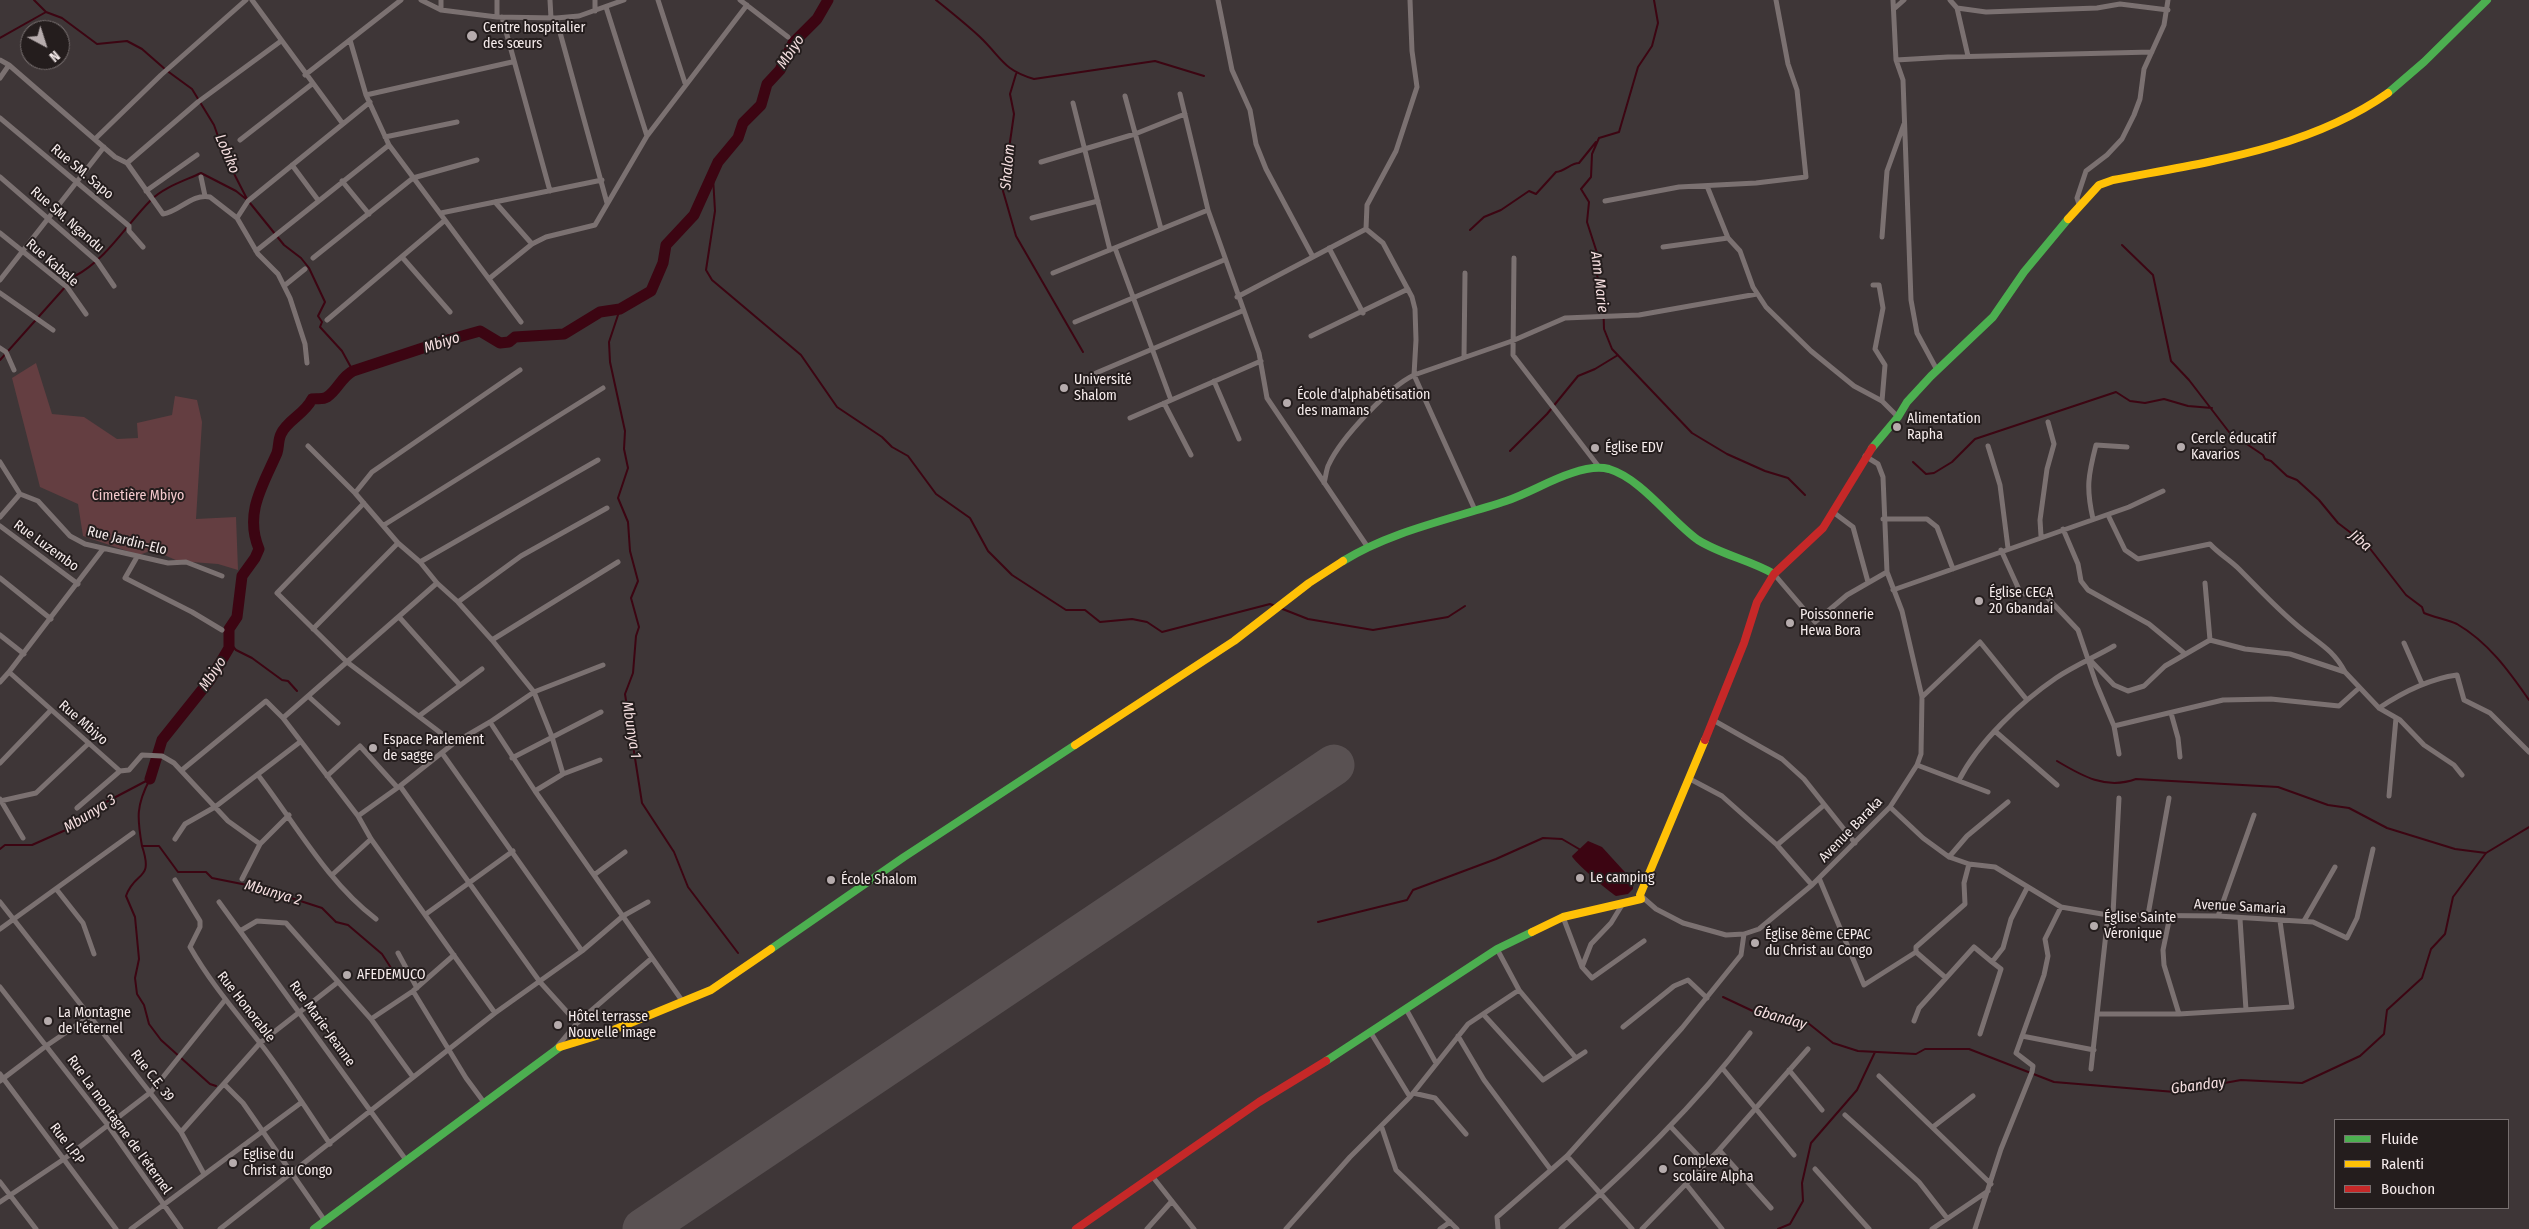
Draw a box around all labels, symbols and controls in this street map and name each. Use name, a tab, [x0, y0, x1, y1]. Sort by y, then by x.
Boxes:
north arrow	[20, 20, 70, 70]
place label: Centre hospitalier des sœurs	[483, 20, 585, 52]
marker: Centre hospitalier des sœurs	[465, 29, 479, 43]
water label: Mbiyo	[773, 32, 809, 72]
text: N	[46, 47, 63, 65]
water label: Lobiko	[211, 132, 243, 176]
street label: Rue SM. Sapo	[47, 141, 117, 203]
water label: Shalom	[997, 143, 1019, 191]
street label: Rue SM. Ngandu	[27, 183, 107, 257]
street label: Rue Kabele	[22, 236, 82, 290]
water label: Ann Marie	[1586, 250, 1612, 314]
water label: Mbiyo	[422, 329, 462, 357]
place label: Université Shalom	[1074, 372, 1132, 404]
marker: Université Shalom	[1058, 382, 1070, 394]
place label: École d'alphabétisation des mamans	[1297, 387, 1430, 420]
marker: École d'alphabétisation des mamans	[1281, 397, 1293, 409]
place label: Alimentation Rapha	[1907, 411, 1981, 444]
marker: Alimentation Rapha	[1891, 421, 1903, 433]
place label: Cercle éducatif Kavarios	[2191, 431, 2276, 464]
place label: Église EDV	[1605, 440, 1663, 456]
marker: Cercle éducatif Kavarios	[2175, 441, 2187, 453]
marker: Église EDV	[1589, 442, 1601, 454]
park label: Cimetière Mbiyo	[92, 488, 184, 504]
street label: Rue Luzembo	[10, 517, 82, 575]
street label: Rue Jardin-Elo	[85, 523, 169, 559]
water label: Jiba	[2345, 527, 2375, 555]
place label: Église CECA 20 Gbandai	[1989, 585, 2053, 618]
marker: Église CECA 20 Gbandai	[1973, 595, 1985, 607]
place label: Poissonnerie Hewa Bora	[1800, 607, 1874, 640]
marker: Poissonnerie Hewa Bora	[1784, 617, 1796, 629]
water label: Mbiyo	[195, 654, 231, 694]
street label: Rue Mbiyo	[55, 697, 111, 749]
water label: Mbunya 1	[618, 700, 644, 760]
place label: Espace Parlement de sagge	[383, 732, 484, 764]
marker: Espace Parlement de sagge	[367, 742, 379, 754]
water label: Mbunya 3	[60, 791, 120, 837]
street label: Avenue Baraka	[1816, 794, 1886, 866]
place label: Le camping	[1590, 870, 1655, 886]
place label: École Shalom	[841, 872, 917, 888]
marker: Le camping	[1574, 872, 1586, 884]
marker: École Shalom	[825, 874, 837, 886]
water label: Mbunya 2	[242, 876, 304, 910]
street label: Avenue Samaria	[2194, 896, 2286, 918]
place label: Église Sainte Véronique	[2104, 910, 2176, 942]
marker: Église Sainte Véronique	[2088, 920, 2100, 932]
place label: Église 8ème CEPAC du Christ au Congo	[1765, 927, 1872, 960]
marker: Église 8ème CEPAC du Christ au Congo	[1749, 937, 1761, 949]
place label: AFEDEMUCO	[357, 967, 426, 983]
street label: Rue Honorable	[213, 968, 279, 1046]
marker: AFEDEMUCO	[341, 969, 353, 981]
street label: Rue Marie-Jeanne	[285, 978, 359, 1070]
water label: Gbanday	[1751, 1002, 1809, 1034]
place label: La Montagne de l'éternel	[58, 1005, 131, 1038]
place label: Hôtel terrasse Nouvelle image	[568, 1009, 656, 1042]
marker: La Montagne de l'éternel	[42, 1015, 54, 1027]
marker: Hôtel terrasse Nouvelle image	[552, 1019, 564, 1031]
street label: Rue C.E. 39	[127, 1047, 177, 1105]
street label: Rue La montagne de l'éternel	[63, 1052, 175, 1198]
water label: Gbanday	[2170, 1074, 2226, 1098]
legend	[2334, 1119, 2509, 1209]
street label: Rue I.P.P	[46, 1120, 88, 1168]
text: Fluide	[2381, 1130, 2418, 1148]
place label: Eglise du Christ au Congo	[243, 1147, 332, 1180]
place label: Complexe scolaire Alpha	[1673, 1153, 1754, 1186]
text: Ralenti	[2381, 1155, 2424, 1173]
marker: Eglise du Christ au Congo	[227, 1157, 239, 1169]
marker: Complexe scolaire Alpha	[1657, 1163, 1669, 1175]
text: Bouchon	[2381, 1180, 2435, 1198]

